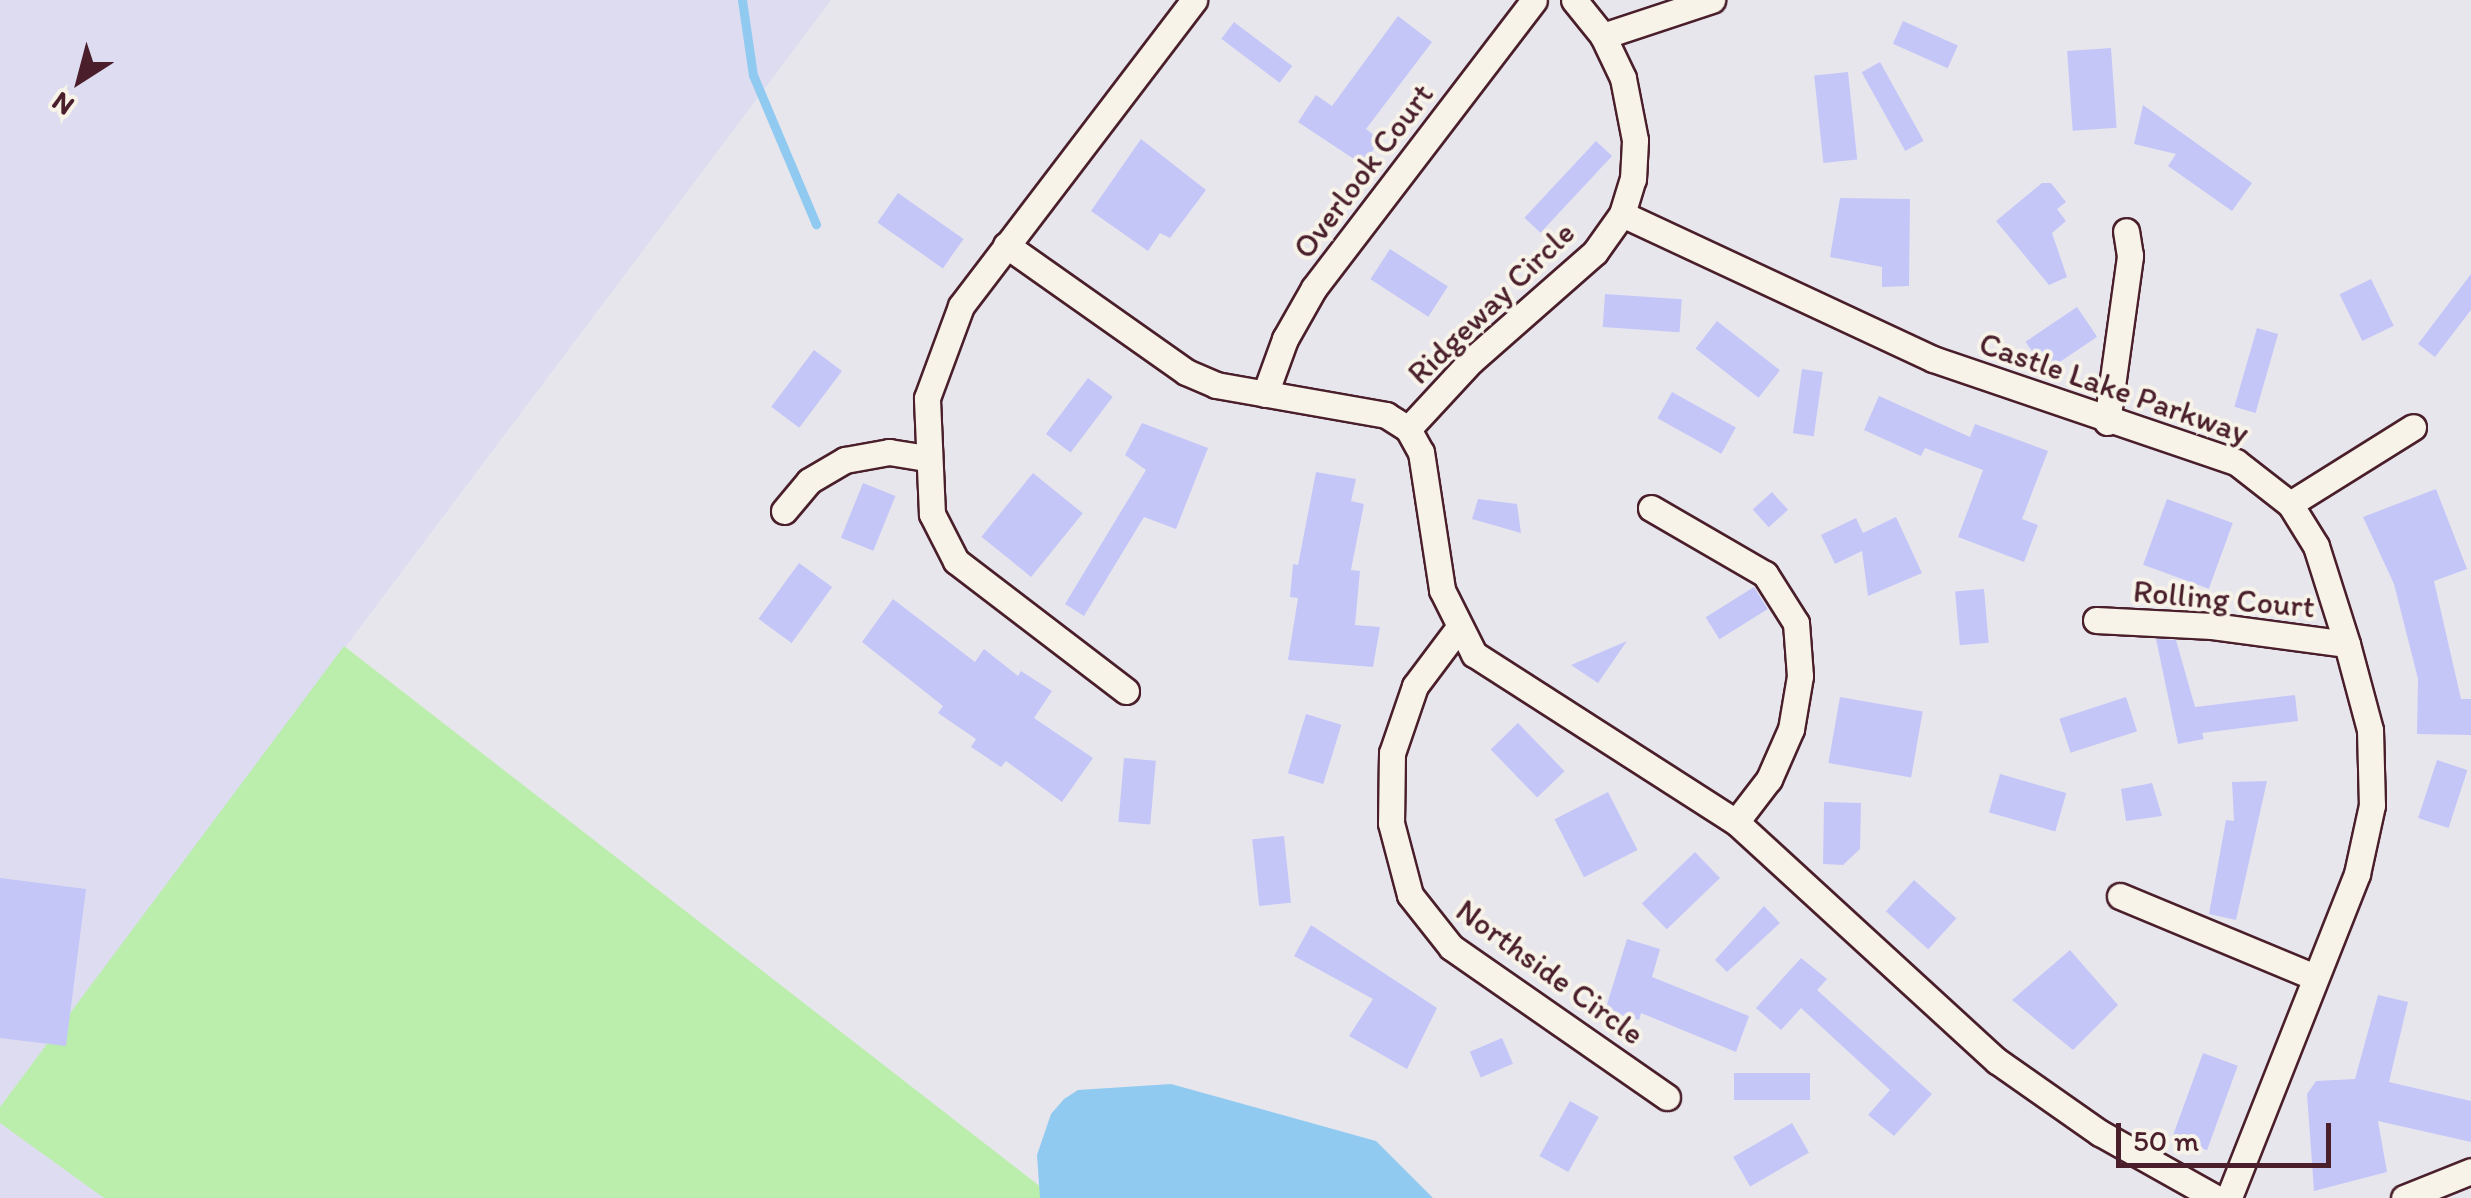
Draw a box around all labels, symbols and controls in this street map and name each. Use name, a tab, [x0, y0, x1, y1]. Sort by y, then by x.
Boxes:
north arrow	[30, 30, 130, 130]
street label: Overlook Court	[1285, 76, 1441, 266]
text: N	[45, 85, 80, 124]
street label: Ridgeway Circle	[1399, 214, 1583, 392]
street label: Castle Lake Parkway	[1974, 324, 2254, 452]
street label: Rolling Court	[2131, 572, 2317, 626]
street label: Northside Circle	[1449, 891, 1651, 1053]
scale bar	[2121, 1103, 2336, 1165]
text: 50 m	[2133, 1122, 2199, 1159]

